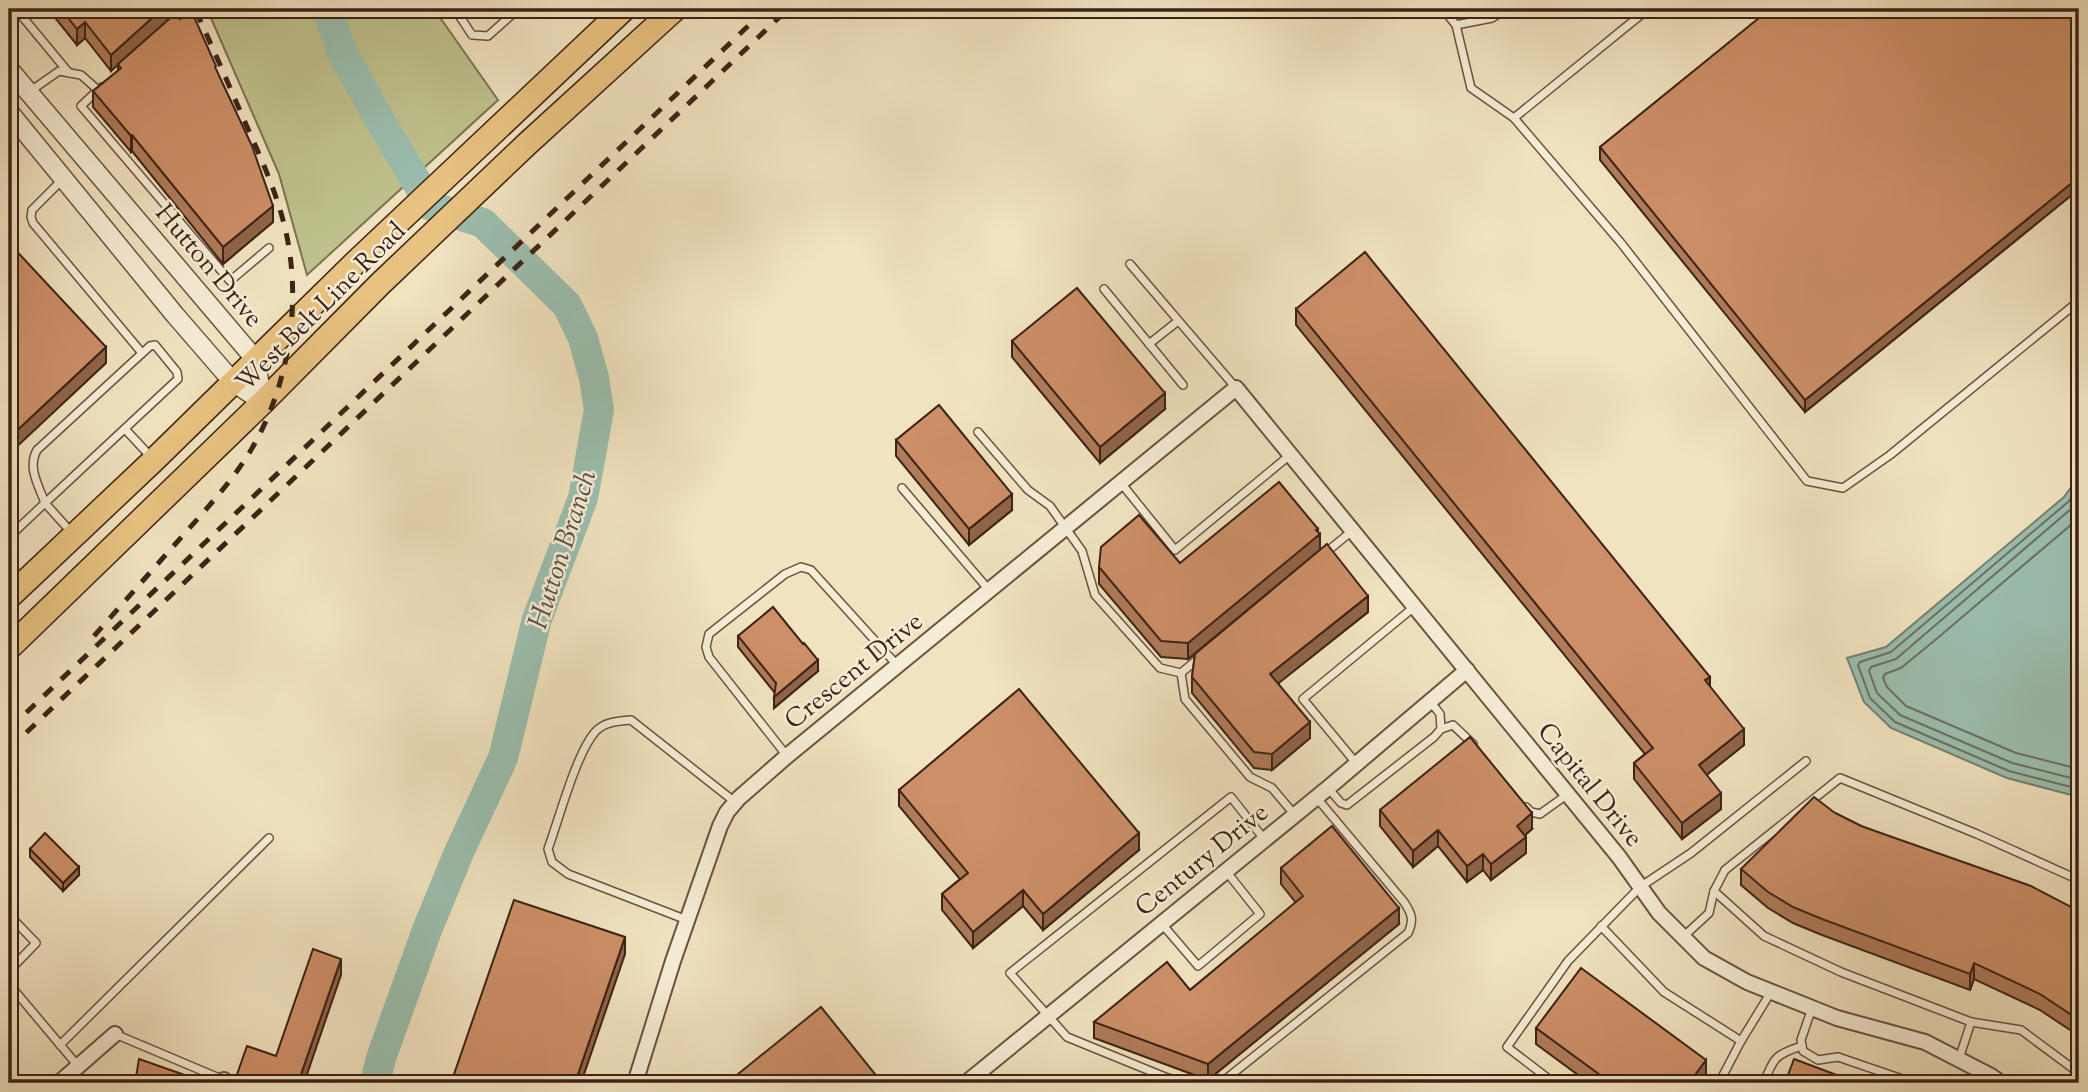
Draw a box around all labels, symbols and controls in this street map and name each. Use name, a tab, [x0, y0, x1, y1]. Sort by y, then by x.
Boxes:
street label: Hutton Drive	[145, 197, 271, 336]
street label: West Belt Line Road	[228, 214, 415, 401]
water label: Hutton Branch	[519, 465, 608, 635]
street label: Crescent Drive	[777, 605, 932, 739]
street label: Capital Drive	[1527, 716, 1651, 856]
street label: Century Drive	[1128, 796, 1277, 926]

